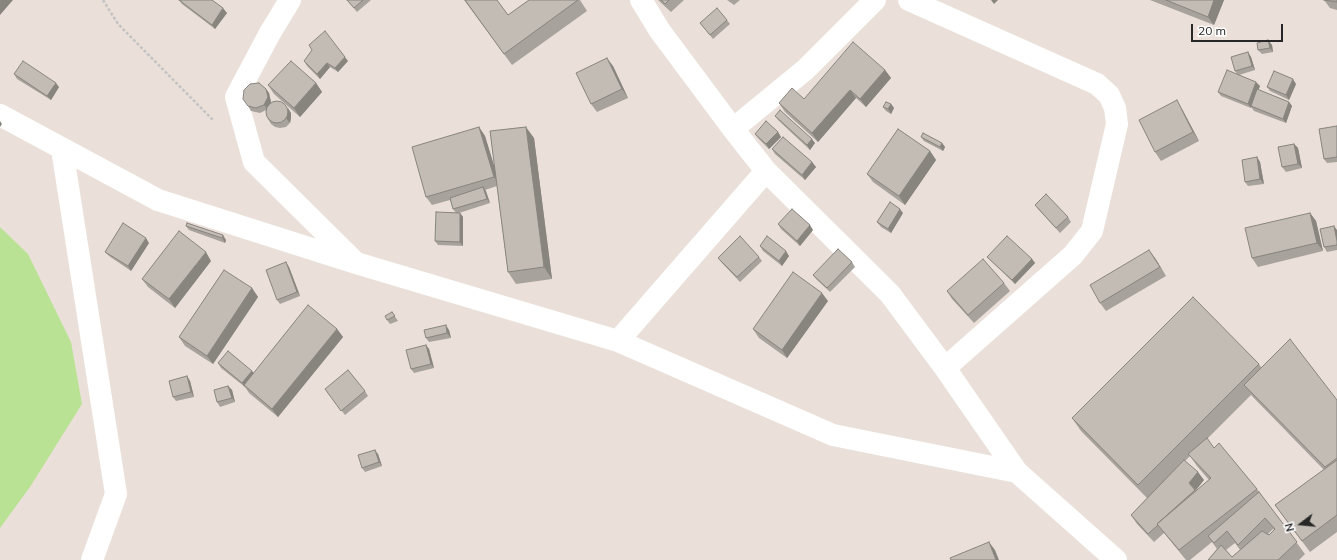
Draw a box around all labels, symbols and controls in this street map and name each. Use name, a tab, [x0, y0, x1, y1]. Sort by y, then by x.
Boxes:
scale bar	[1193, 16, 1285, 42]
text: 20 m	[1198, 23, 1226, 38]
north arrow	[1281, 504, 1321, 544]
text: N	[1282, 521, 1297, 533]

